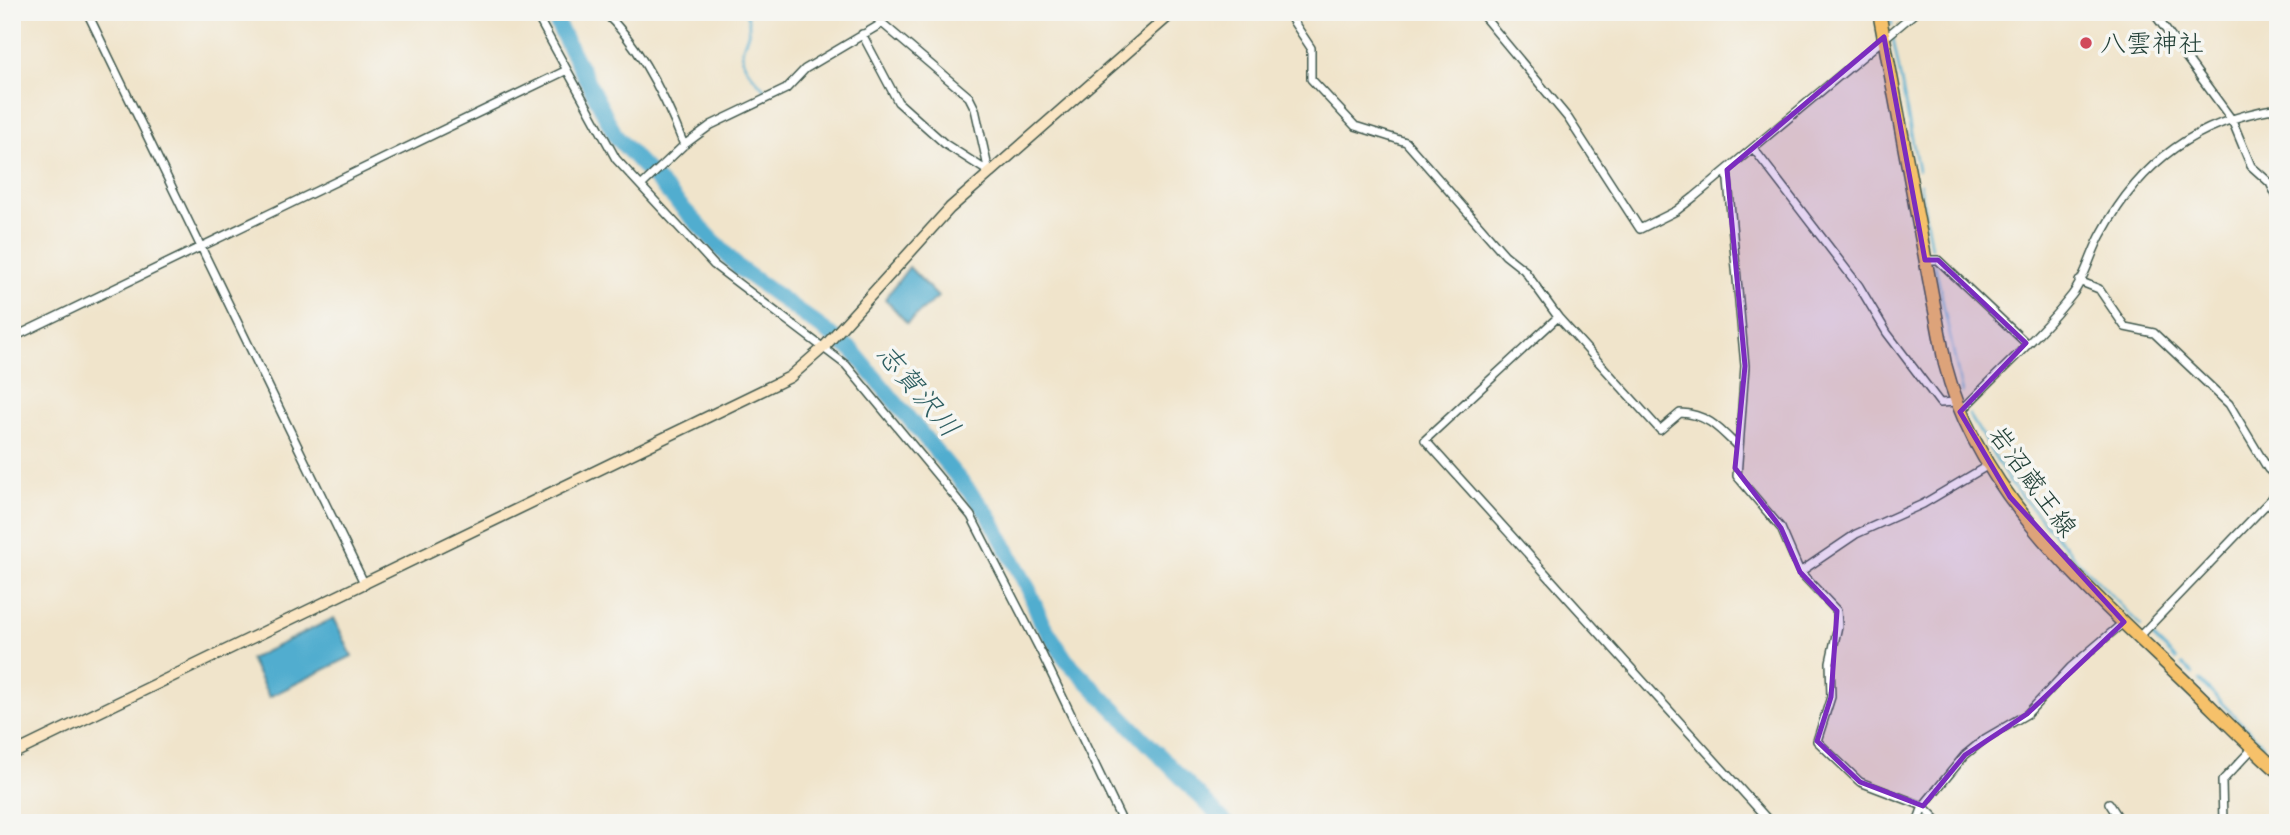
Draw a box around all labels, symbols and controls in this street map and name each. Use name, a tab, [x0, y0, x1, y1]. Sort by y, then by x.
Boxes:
place label: 八雲神社	[2100, 20, 2204, 66]
marker: 八雲神社	[2078, 35, 2094, 51]
water label: 志賀沢川	[864, 332, 973, 449]
street label: 岩沼蔵王線	[1976, 415, 2090, 547]

